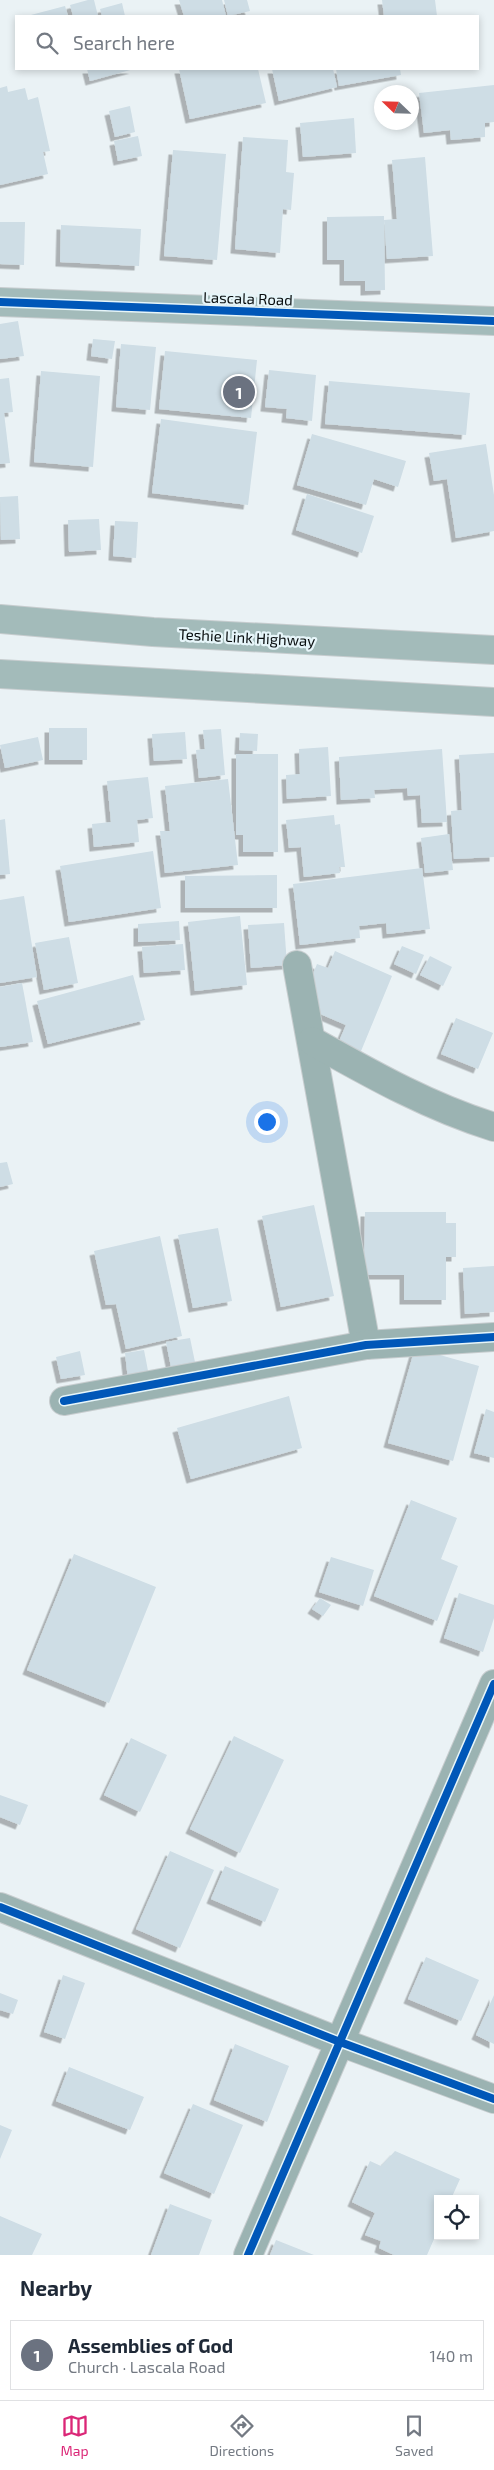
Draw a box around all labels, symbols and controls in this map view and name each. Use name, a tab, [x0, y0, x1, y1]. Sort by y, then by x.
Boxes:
search box	[15, 15, 479, 70]
icon: search	[33, 29, 61, 57]
text: Search here	[73, 31, 175, 54]
north arrow	[374, 85, 419, 130]
street label: Lascala Road	[203, 287, 293, 309]
pin: 1	[223, 373, 255, 411]
street label: Teshie Link Highway	[178, 624, 316, 650]
your location	[254, 1109, 280, 1135]
map controls	[434, 2195, 479, 2240]
button: locate	[434, 2195, 479, 2240]
text: Nearby	[20, 2275, 92, 2300]
text: Assemblies of God	[68, 2334, 233, 2357]
text: 1	[34, 2346, 40, 2365]
text: 140 m	[430, 2346, 473, 2365]
text: Church · Lascala Road	[68, 2357, 225, 2376]
tab: Map	[60, 2412, 89, 2459]
tab: Directions	[210, 2412, 274, 2459]
tab: Saved	[395, 2412, 434, 2459]

